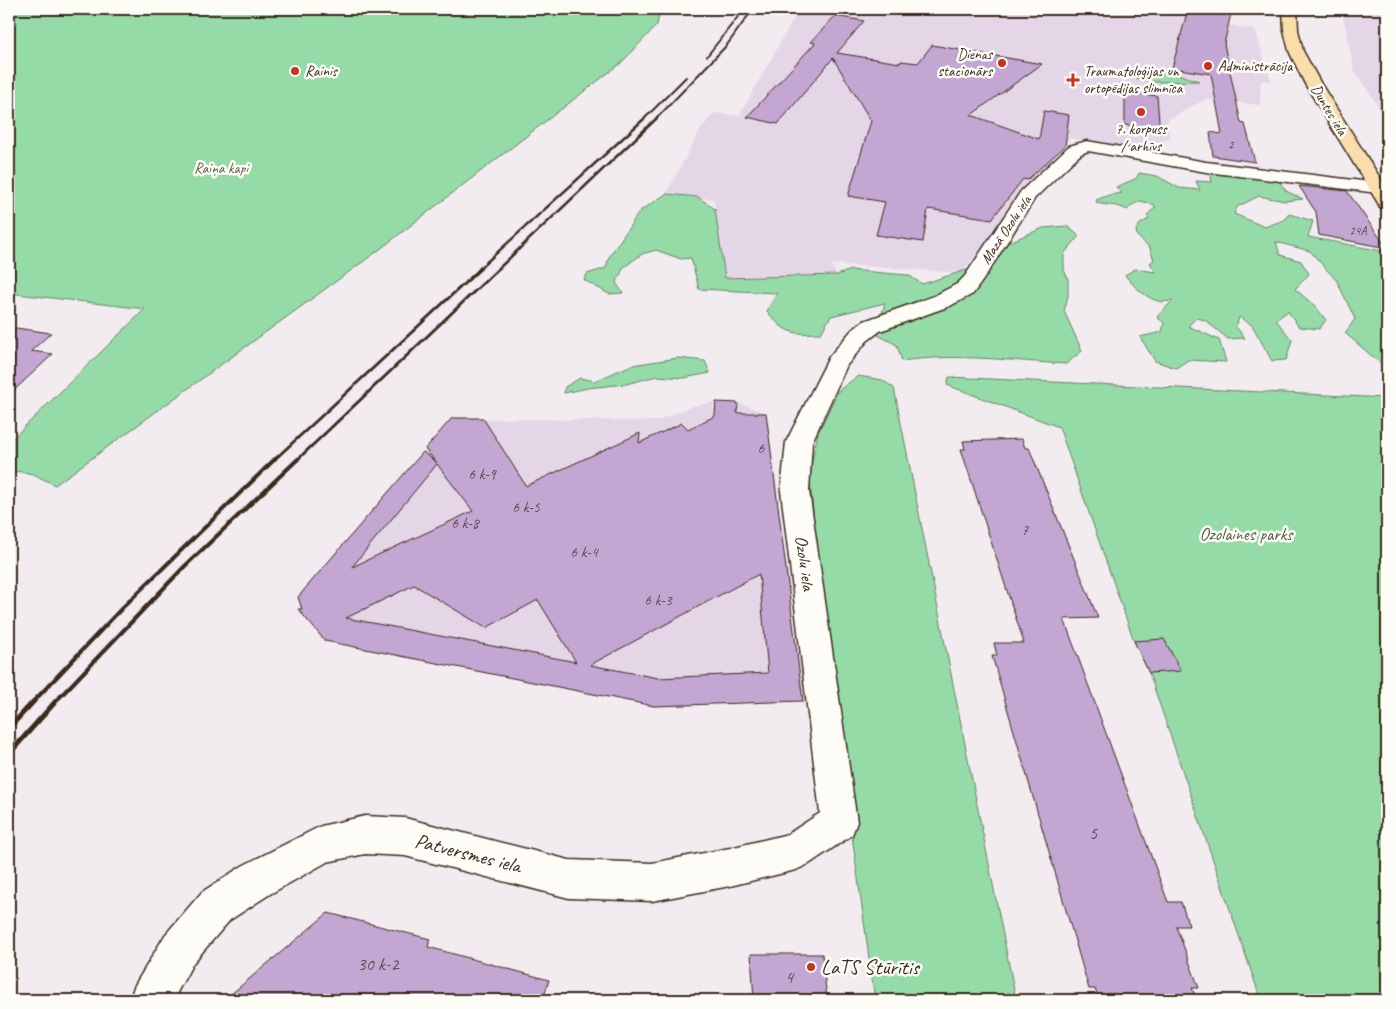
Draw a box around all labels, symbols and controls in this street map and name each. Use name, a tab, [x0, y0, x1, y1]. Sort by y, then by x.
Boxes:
place label: Dienas stacionārs	[938, 45, 994, 81]
marker: Dienas stacionārs	[996, 57, 1008, 69]
place label: Administrācija	[1218, 57, 1293, 76]
marker: Administrācija	[1202, 60, 1214, 72]
place label: Rainis	[305, 62, 339, 81]
place label: Traumatoloģijas un ortopēdijas slimnīca	[1084, 62, 1184, 98]
marker: Rainis	[289, 65, 301, 77]
marker: Traumatoloģijas un ortopēdijas slimnīca	[1066, 73, 1080, 87]
street label: Duntes iela	[1306, 81, 1352, 140]
marker: 7. korpuss / arhīvs	[1135, 106, 1147, 118]
place label: 7. korpuss / arhīvs	[1115, 120, 1168, 156]
house number: 2	[1228, 137, 1235, 153]
park label: Raiņa kapi	[194, 159, 250, 178]
street label: Mazā Ozolu iela	[976, 191, 1036, 268]
house number: 24A	[1350, 223, 1367, 239]
house number: 6	[758, 439, 766, 458]
house number: 6 k-9	[468, 465, 497, 484]
house number: 6 k-5	[512, 498, 541, 517]
house number: 6 k-8	[451, 514, 480, 533]
house number: 7	[1022, 521, 1030, 540]
park label: Ozolaines parks	[1200, 523, 1294, 545]
street label: Ozolu iela	[790, 534, 820, 594]
house number: 6 k-4	[570, 543, 599, 562]
house number: 6 k-3	[644, 591, 673, 610]
house number: 5	[1089, 822, 1098, 844]
street label: Patversmes iela	[412, 827, 526, 879]
house number: 30 k-2	[357, 953, 400, 975]
place label: LaTS Stūrītis	[821, 954, 921, 980]
marker: LaTS Stūrītis	[805, 961, 817, 973]
house number: 4	[785, 966, 795, 988]

